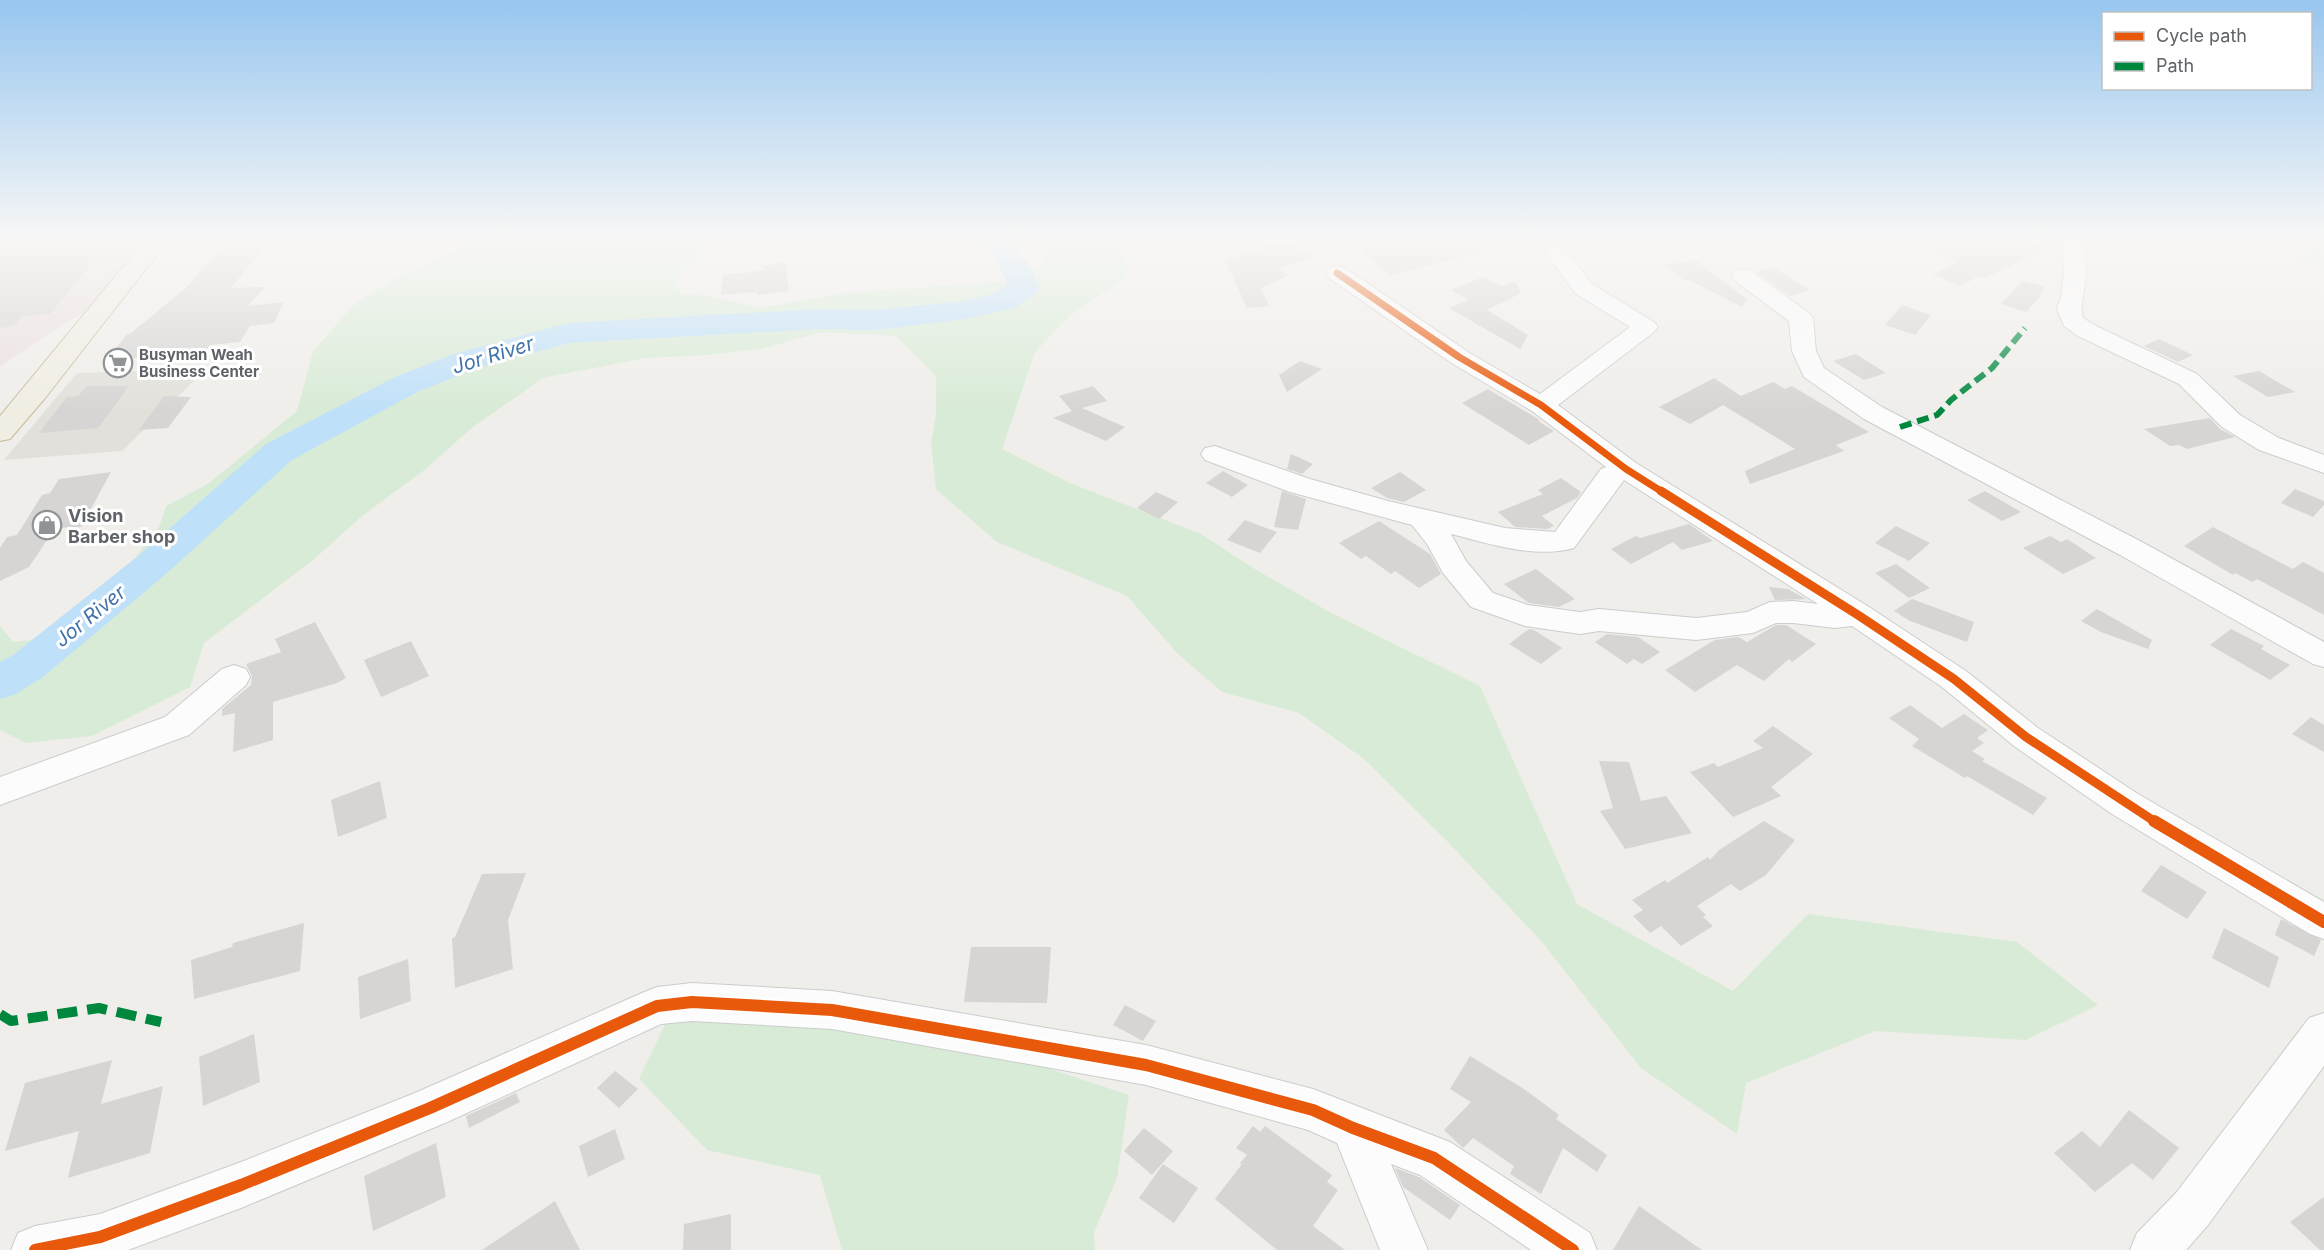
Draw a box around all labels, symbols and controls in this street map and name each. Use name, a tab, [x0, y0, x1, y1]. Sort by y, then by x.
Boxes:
legend	[2102, 12, 2312, 90]
text: Cycle path	[2156, 25, 2247, 46]
text: Path	[2156, 55, 2194, 76]
water label: Jor River	[449, 331, 537, 379]
place label: Busyman Weah Business Center	[139, 345, 259, 381]
supermarket icon: Busyman Weah Business Center	[102, 347, 134, 379]
place label: Vision Barber shop	[68, 505, 175, 547]
shop icon: Vision Barber shop	[31, 509, 63, 541]
water label: Jor River	[50, 580, 131, 652]

